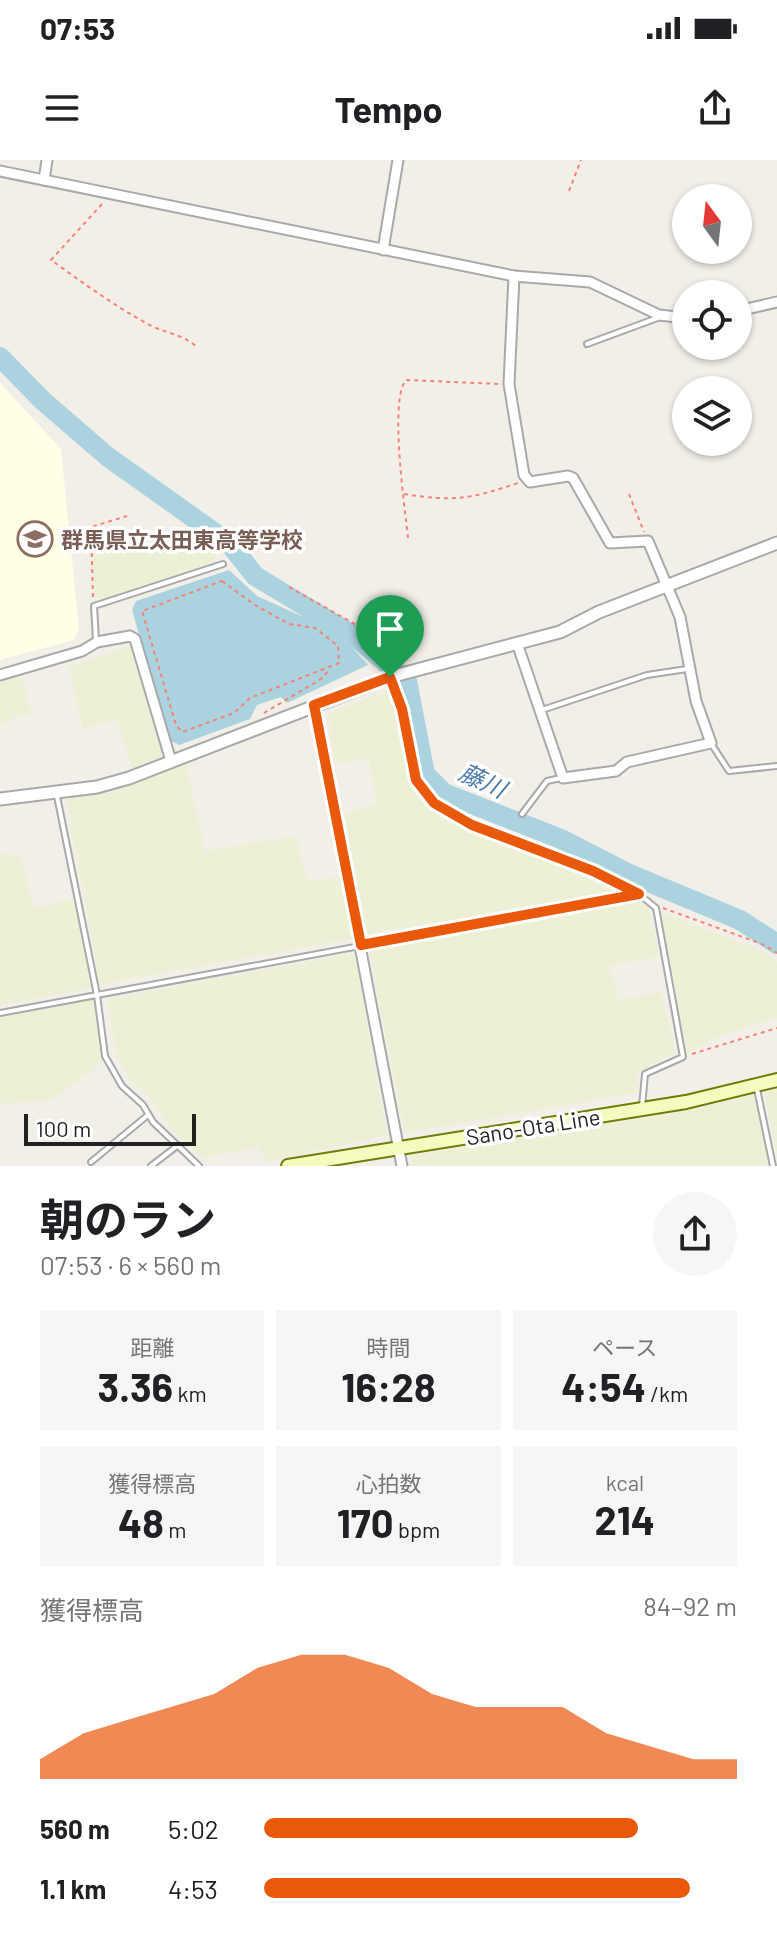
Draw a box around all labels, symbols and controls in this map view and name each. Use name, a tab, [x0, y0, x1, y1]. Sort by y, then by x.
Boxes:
text: 07:53	[40, 10, 115, 46]
icon: menu	[40, 86, 84, 130]
icon: share	[693, 86, 737, 130]
text: Tempo	[334, 87, 443, 130]
north arrow	[672, 184, 752, 264]
map controls	[672, 184, 752, 456]
button: locate	[672, 280, 752, 360]
button: layers	[672, 376, 752, 456]
school or university icon: 群馬県立太田東高等学校	[16, 520, 54, 558]
place label: 群馬県立太田東高等学校	[61, 526, 303, 552]
pin	[356, 595, 424, 677]
icon: arrive	[368, 607, 412, 651]
water label: 藤川	[455, 757, 514, 805]
street label: Sano-Ota Line	[464, 1103, 602, 1149]
scale bar	[24, 1110, 196, 1146]
text: 100 m	[36, 1115, 91, 1141]
text: 朝のラン	[40, 1192, 216, 1245]
button: share	[653, 1192, 737, 1276]
text: 07:53 · 6 × 560 m	[40, 1249, 221, 1280]
text: 距離	[130, 1334, 174, 1360]
text: 時間	[366, 1334, 411, 1360]
text: ペース	[592, 1334, 657, 1360]
text: 3.36	[98, 1362, 173, 1410]
text: 16:28	[341, 1362, 436, 1410]
text: 4:54	[561, 1362, 646, 1410]
text: km	[173, 1380, 207, 1406]
text: /km	[646, 1380, 688, 1406]
text: kcal	[606, 1469, 644, 1495]
text: 獲得標高	[108, 1470, 196, 1496]
text: 心拍数	[355, 1470, 422, 1496]
text: 214	[595, 1495, 655, 1543]
text: 48	[118, 1498, 164, 1546]
text: 170	[337, 1498, 394, 1546]
text: m	[164, 1516, 186, 1542]
text: bpm	[394, 1516, 440, 1542]
text: 84–92 m	[643, 1590, 737, 1621]
text: 獲得標高	[40, 1594, 144, 1625]
text: 560 m	[40, 1813, 110, 1844]
text: 5:02	[168, 1813, 219, 1844]
text: 1.1 km	[40, 1873, 106, 1904]
text: 4:53	[168, 1873, 218, 1904]

